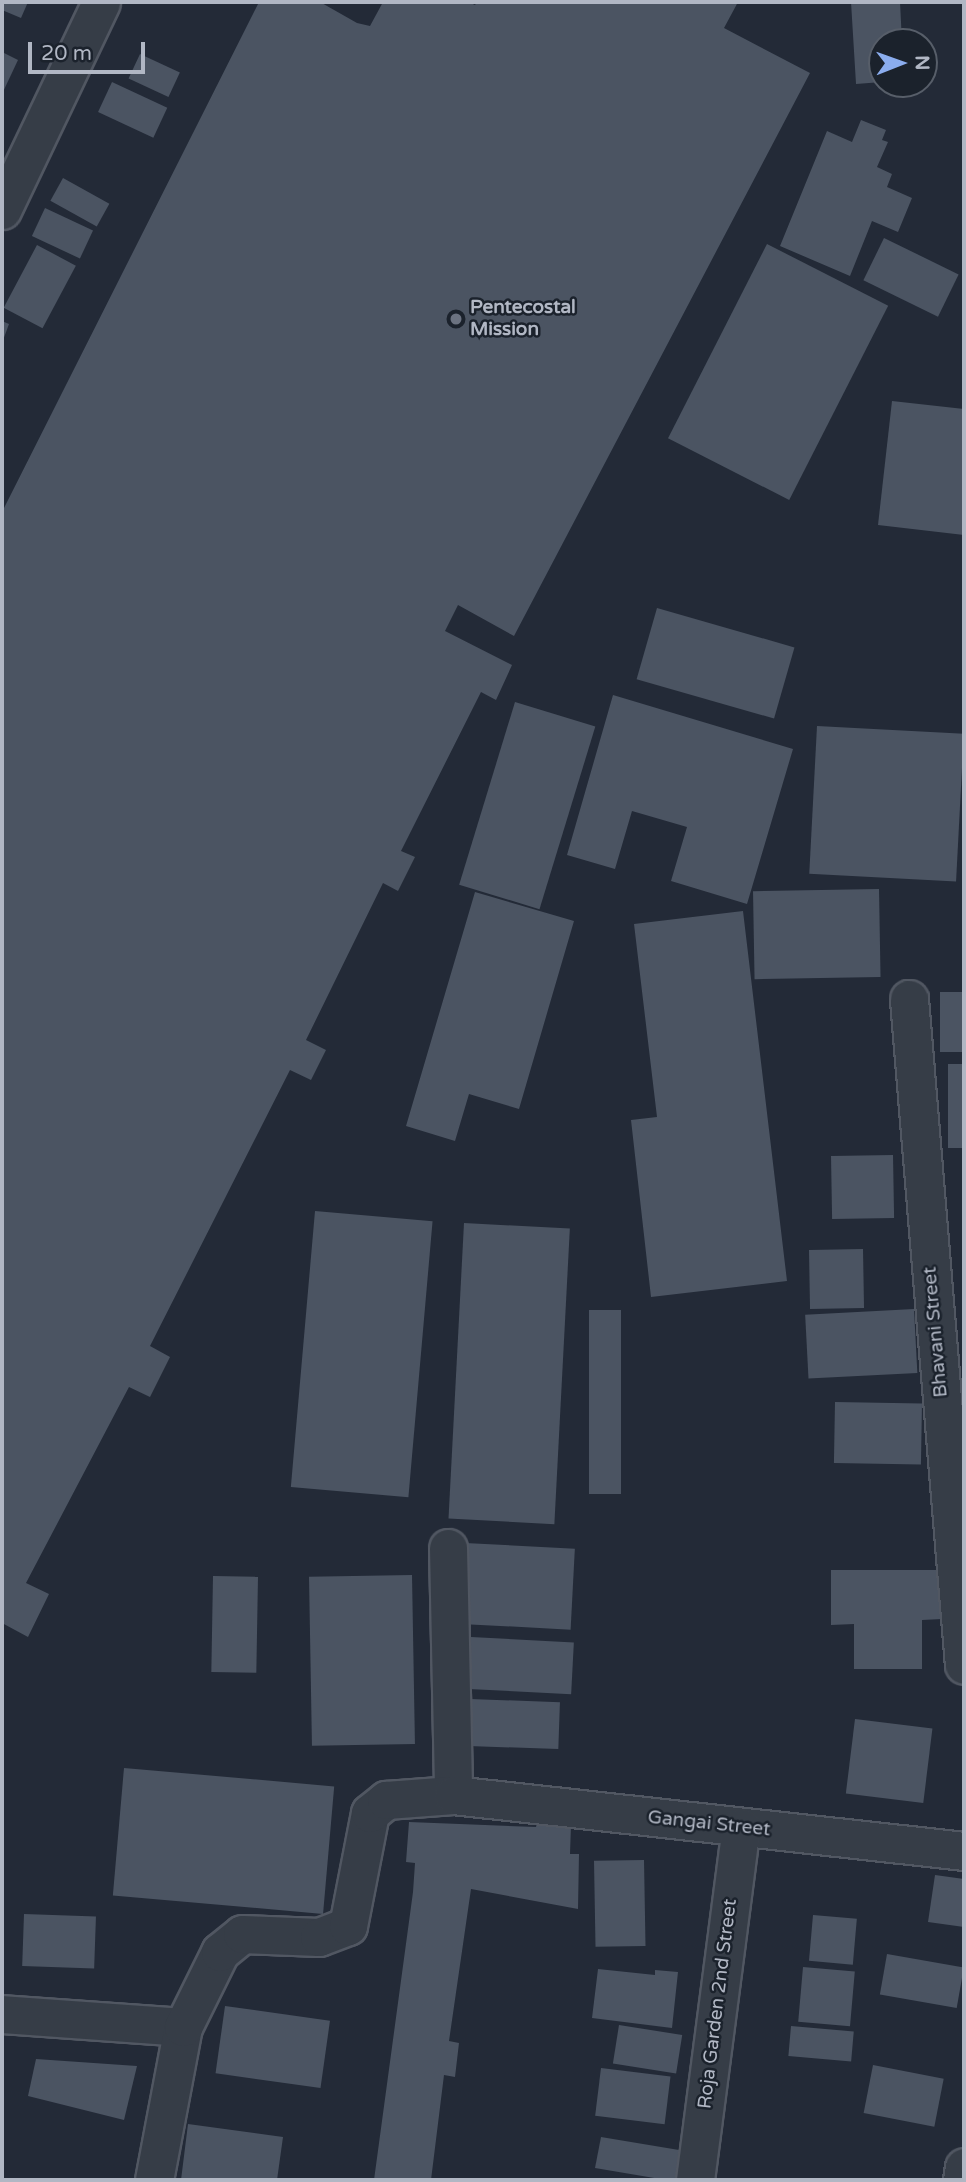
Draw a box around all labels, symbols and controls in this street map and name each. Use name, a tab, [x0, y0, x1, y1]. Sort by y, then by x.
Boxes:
scale bar	[32, 28, 149, 72]
north arrow	[868, 28, 938, 98]
text: 20 m	[41, 41, 92, 66]
text: N	[911, 55, 933, 70]
place label: Pentecostal Mission	[470, 297, 576, 341]
marker: Pentecostal Mission	[448, 311, 464, 327]
street label: Bhavani Street	[919, 1266, 953, 1398]
street label: Gangai Street	[647, 1806, 771, 1842]
street label: Roja Garden 2nd Street	[694, 1898, 742, 2110]

